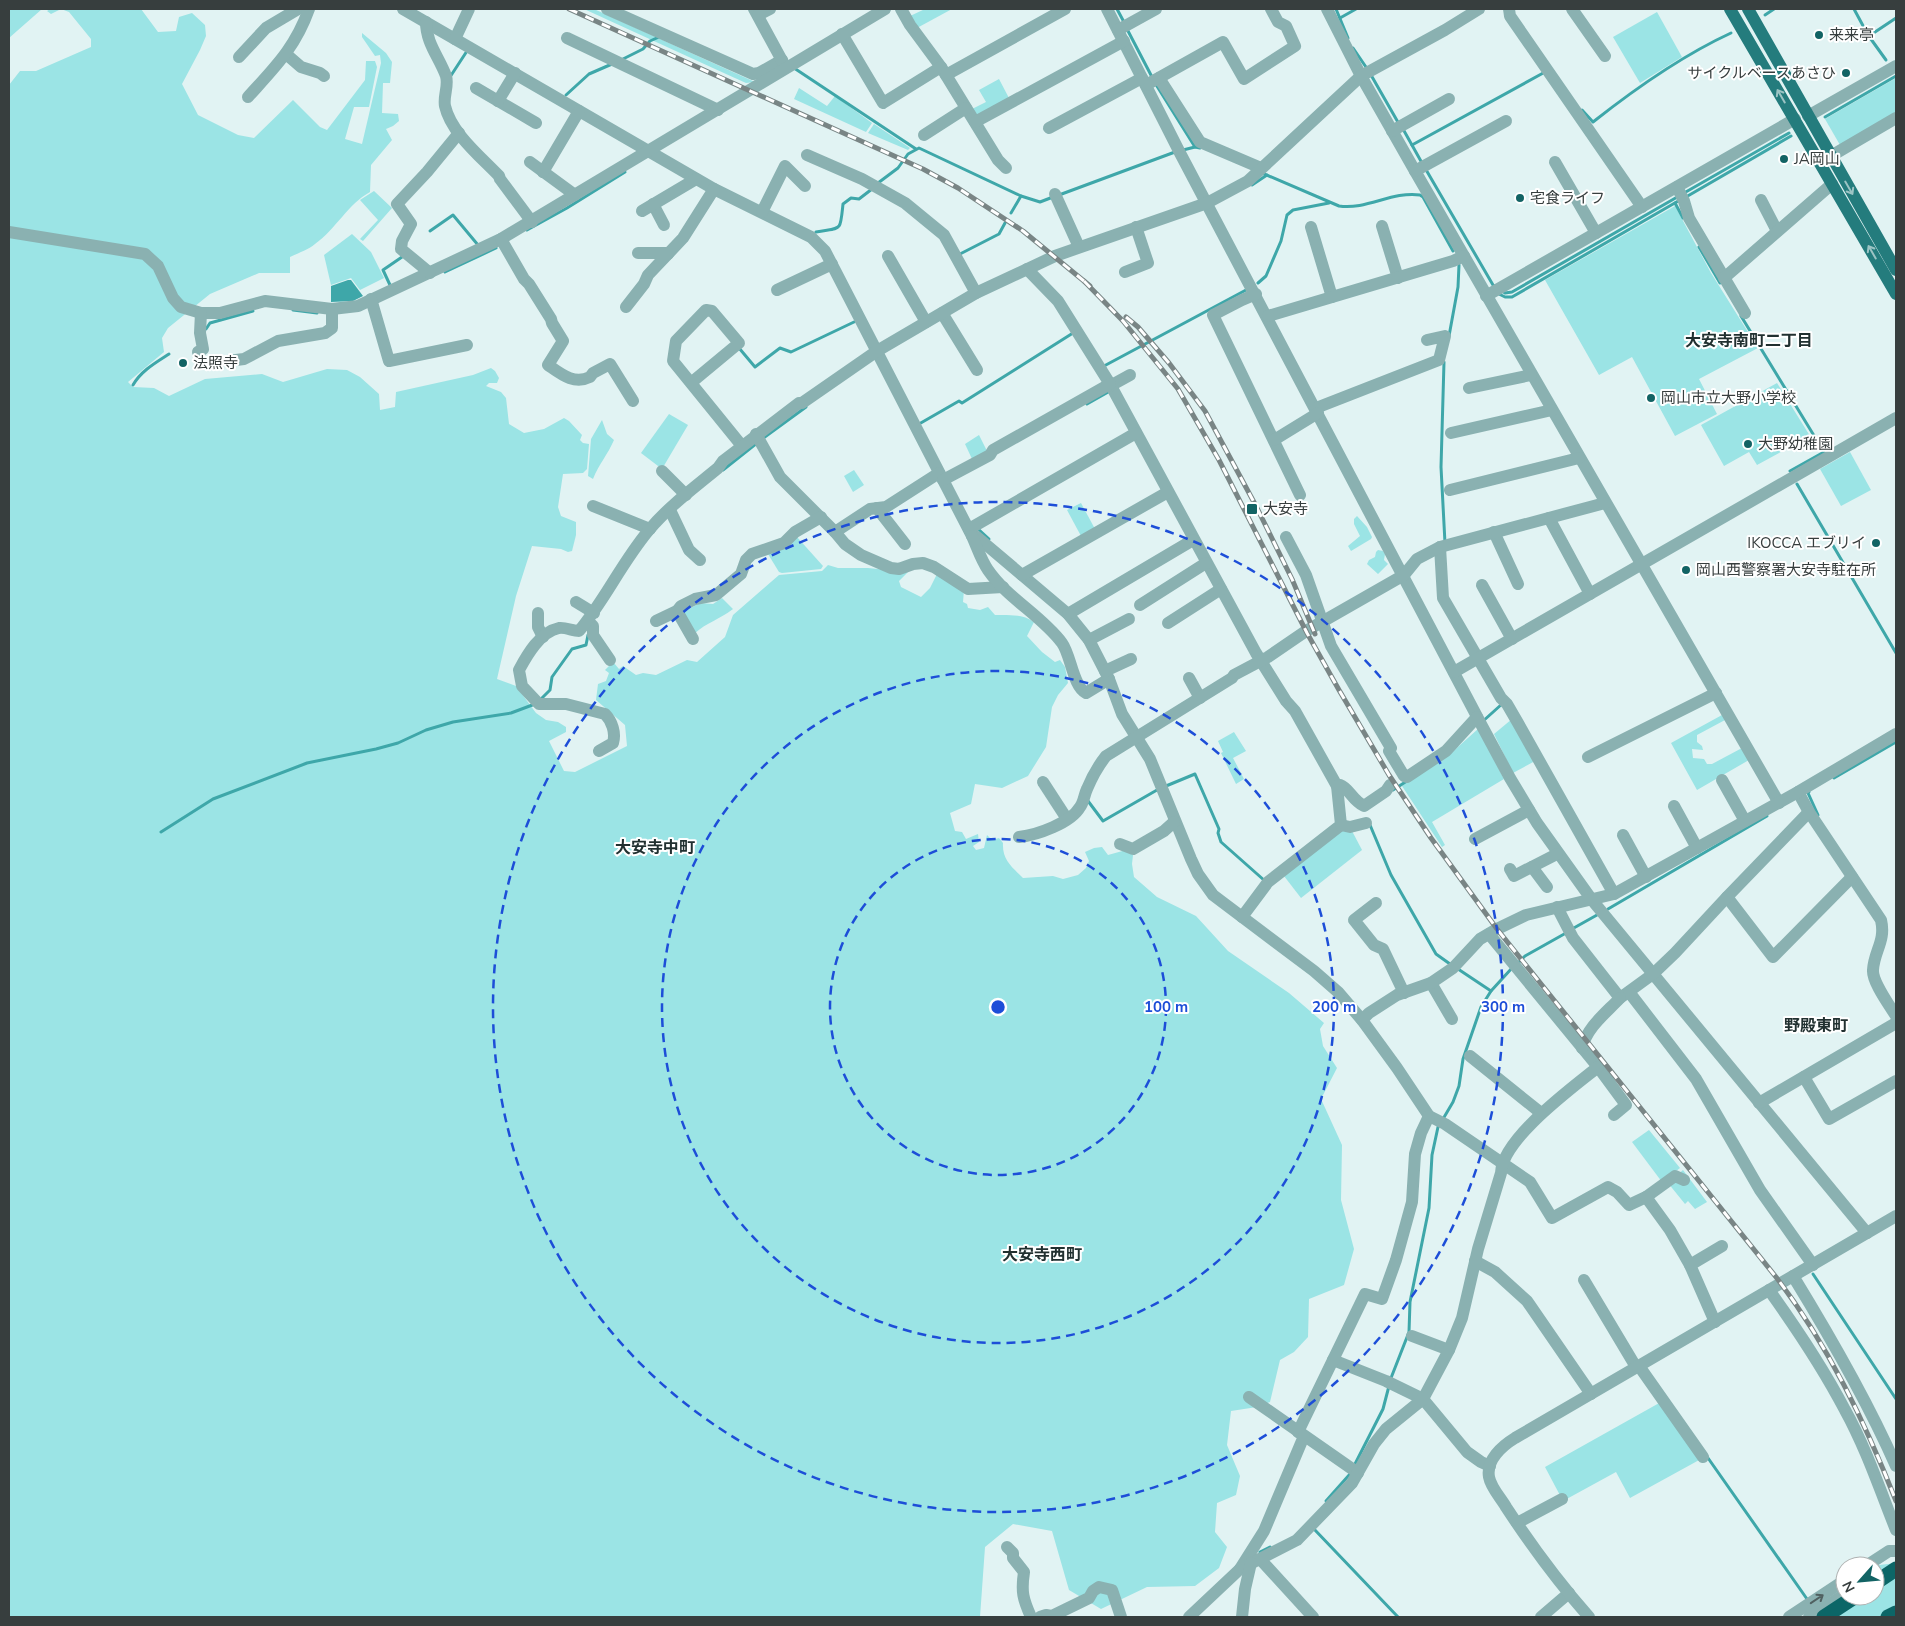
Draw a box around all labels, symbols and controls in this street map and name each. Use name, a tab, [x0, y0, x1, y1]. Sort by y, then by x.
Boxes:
place label: 来来亭	[1829, 25, 1874, 45]
marker: 来来亭	[1813, 29, 1825, 41]
place label: サイクルベースあさひ	[1687, 63, 1836, 83]
marker: サイクルベースあさひ	[1840, 67, 1852, 79]
one-way arrow	[1776, 89, 1786, 104]
place label: JA岡山	[1793, 149, 1840, 169]
marker: JA岡山	[1778, 153, 1790, 165]
one-way arrow	[1845, 181, 1855, 195]
place label: 宅食ライフ	[1530, 188, 1605, 208]
marker: 宅食ライフ	[1514, 192, 1526, 204]
one-way arrow	[1866, 245, 1876, 259]
district label: 大安寺南町二丁目	[1685, 330, 1813, 352]
place label: 法照寺	[193, 353, 238, 373]
marker: 法照寺	[177, 357, 189, 369]
place label: 岡山市立大野小学校	[1661, 388, 1796, 408]
marker: 岡山市立大野小学校	[1645, 392, 1657, 404]
place label: 大野幼稚園	[1758, 434, 1833, 454]
marker: 大野幼稚園	[1742, 438, 1754, 450]
place label: 大安寺	[1263, 499, 1308, 519]
marker: 大安寺	[1245, 502, 1259, 516]
place label: IKOCCA エブリイ	[1747, 533, 1866, 553]
marker: IKOCCA エブリイ	[1870, 537, 1882, 549]
place label: 岡山西警察署大安寺駐在所	[1696, 560, 1876, 580]
marker: 岡山西警察署大安寺駐在所	[1680, 564, 1692, 576]
district label: 大安寺中町	[615, 837, 695, 859]
text: 100 m	[1144, 997, 1188, 1017]
text: 200 m	[1312, 997, 1356, 1017]
text: 300 m	[1481, 997, 1525, 1017]
centre of rings	[989, 998, 1007, 1016]
district label: 野殿東町	[1784, 1015, 1848, 1037]
district label: 大安寺西町	[1002, 1244, 1082, 1266]
north arrow	[1835, 1556, 1885, 1606]
text: N	[1838, 1578, 1860, 1596]
one-way arrow	[1810, 1593, 1824, 1604]

